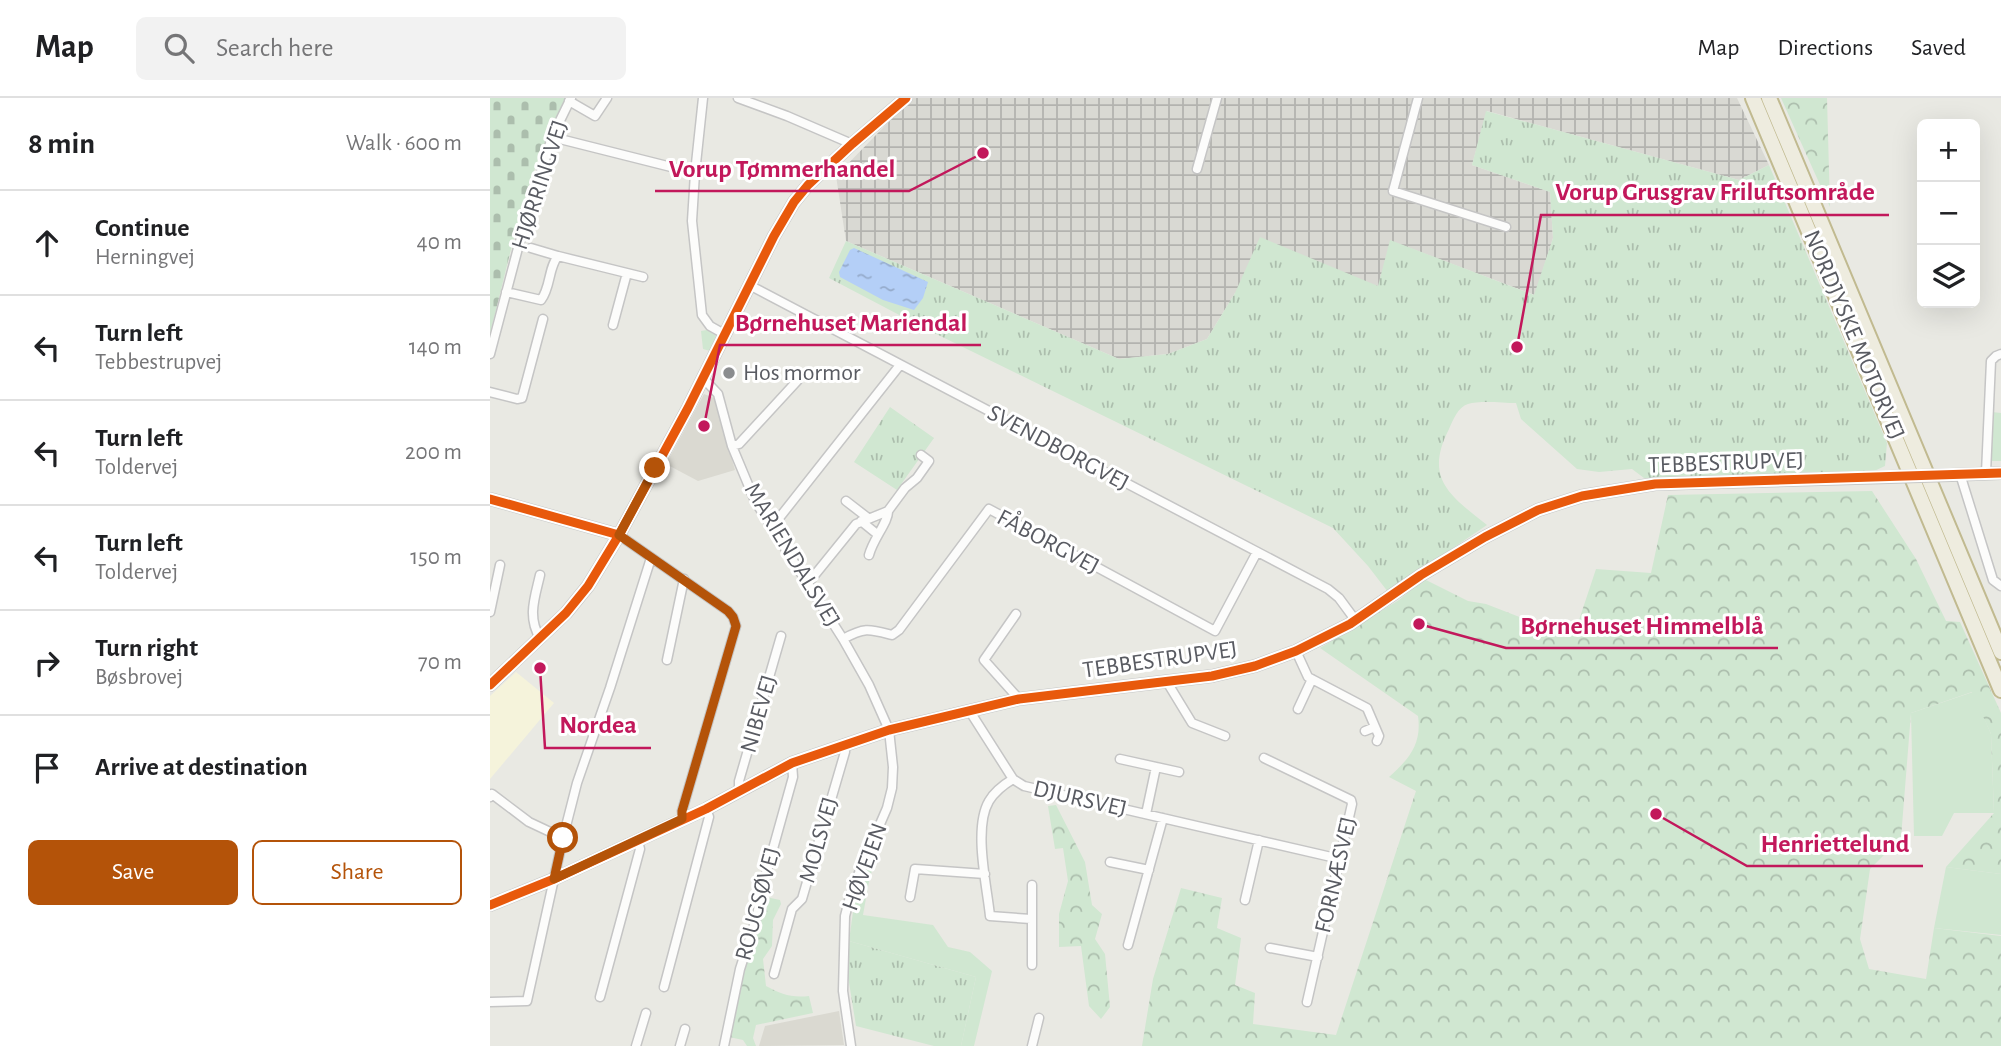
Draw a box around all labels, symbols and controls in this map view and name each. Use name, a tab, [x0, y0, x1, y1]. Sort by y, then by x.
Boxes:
search box	[136, 17, 626, 80]
icon: search	[160, 29, 198, 67]
text: Map	[35, 31, 94, 64]
text: Search here	[216, 35, 334, 61]
text: Map	[1697, 36, 1739, 60]
text: Directions	[1777, 36, 1873, 60]
text: Saved	[1911, 36, 1966, 60]
street label: HJØRRINGVEJ	[508, 117, 572, 253]
map controls	[1917, 119, 1980, 308]
button: +	[1917, 119, 1980, 182]
text: 8 min	[28, 129, 95, 159]
text: Walk · 600 m	[346, 132, 462, 155]
callout: Vorup Tømmerhandel	[655, 144, 909, 191]
text: Vorup Tømmerhandel	[669, 156, 895, 182]
callout: Vorup Grusgrav Friluftsområde	[1541, 168, 1889, 215]
text: Vorup Grusgrav Friluftsområde	[1555, 179, 1875, 205]
button: −	[1917, 182, 1980, 245]
text: Continue	[95, 215, 190, 241]
icon: ahead	[28, 224, 66, 262]
street label: NORDJYSKE MOTORVEJ	[1799, 227, 1909, 443]
text: 40 m	[417, 231, 462, 254]
button: layers	[1917, 245, 1980, 308]
text: Herningvej	[95, 246, 195, 269]
callout: Børnehuset Mariendal	[720, 298, 981, 345]
text: Børnehuset Mariendal	[735, 310, 967, 336]
text: Turn left	[95, 320, 183, 346]
icon: left	[28, 329, 66, 367]
text: 140 m	[409, 336, 462, 359]
text: Tebbestrupvej	[95, 351, 222, 374]
place label: Hos mormor	[743, 361, 861, 385]
marker: Hos mormor	[721, 365, 737, 381]
street label: SVENDBORGVEJ	[983, 401, 1133, 495]
text: Turn left	[95, 425, 183, 451]
icon: left	[28, 434, 66, 472]
text: 200 m	[405, 441, 462, 464]
street label: TEBBESTRUPVEJ	[1648, 448, 1804, 478]
route end	[639, 452, 670, 483]
text: Toldervej	[95, 456, 178, 479]
street label: MARIENDALSVEJ	[740, 479, 844, 631]
street label: FÅBORGVEJ	[993, 503, 1104, 579]
text: Turn left	[95, 530, 183, 556]
icon: left	[28, 539, 66, 577]
text: 150 m	[410, 546, 462, 569]
text: Toldervej	[95, 561, 178, 584]
callout: Børnehuset Himmelblå	[1506, 601, 1778, 648]
text: Børnehuset Himmelblå	[1520, 613, 1764, 639]
text: Turn right	[95, 635, 198, 661]
street label: TEBBESTRUPVEJ	[1081, 637, 1239, 683]
icon: right	[28, 644, 66, 682]
text: 70 m	[418, 651, 462, 674]
text: Bøsbrovej	[95, 666, 183, 689]
street label: NIBEVEJ	[736, 672, 782, 756]
callout: Nordea	[545, 701, 651, 748]
text: Nordea	[559, 712, 637, 738]
icon: arrive	[28, 749, 66, 787]
text: Arrive at destination	[95, 754, 308, 780]
street label: DJURSVEJ	[1031, 777, 1129, 821]
street label: MOLSVEJ	[795, 794, 843, 886]
street label: FORNÆSVEJ	[1311, 815, 1361, 935]
callout: Henriettelund	[1747, 819, 1923, 866]
street label: HØVEJEN	[838, 820, 892, 914]
route start	[547, 822, 578, 853]
text: Henriettelund	[1761, 831, 1910, 857]
button: Save	[28, 840, 238, 905]
button: Share	[252, 840, 462, 905]
street label: ROUGSØVEJ	[731, 845, 785, 963]

